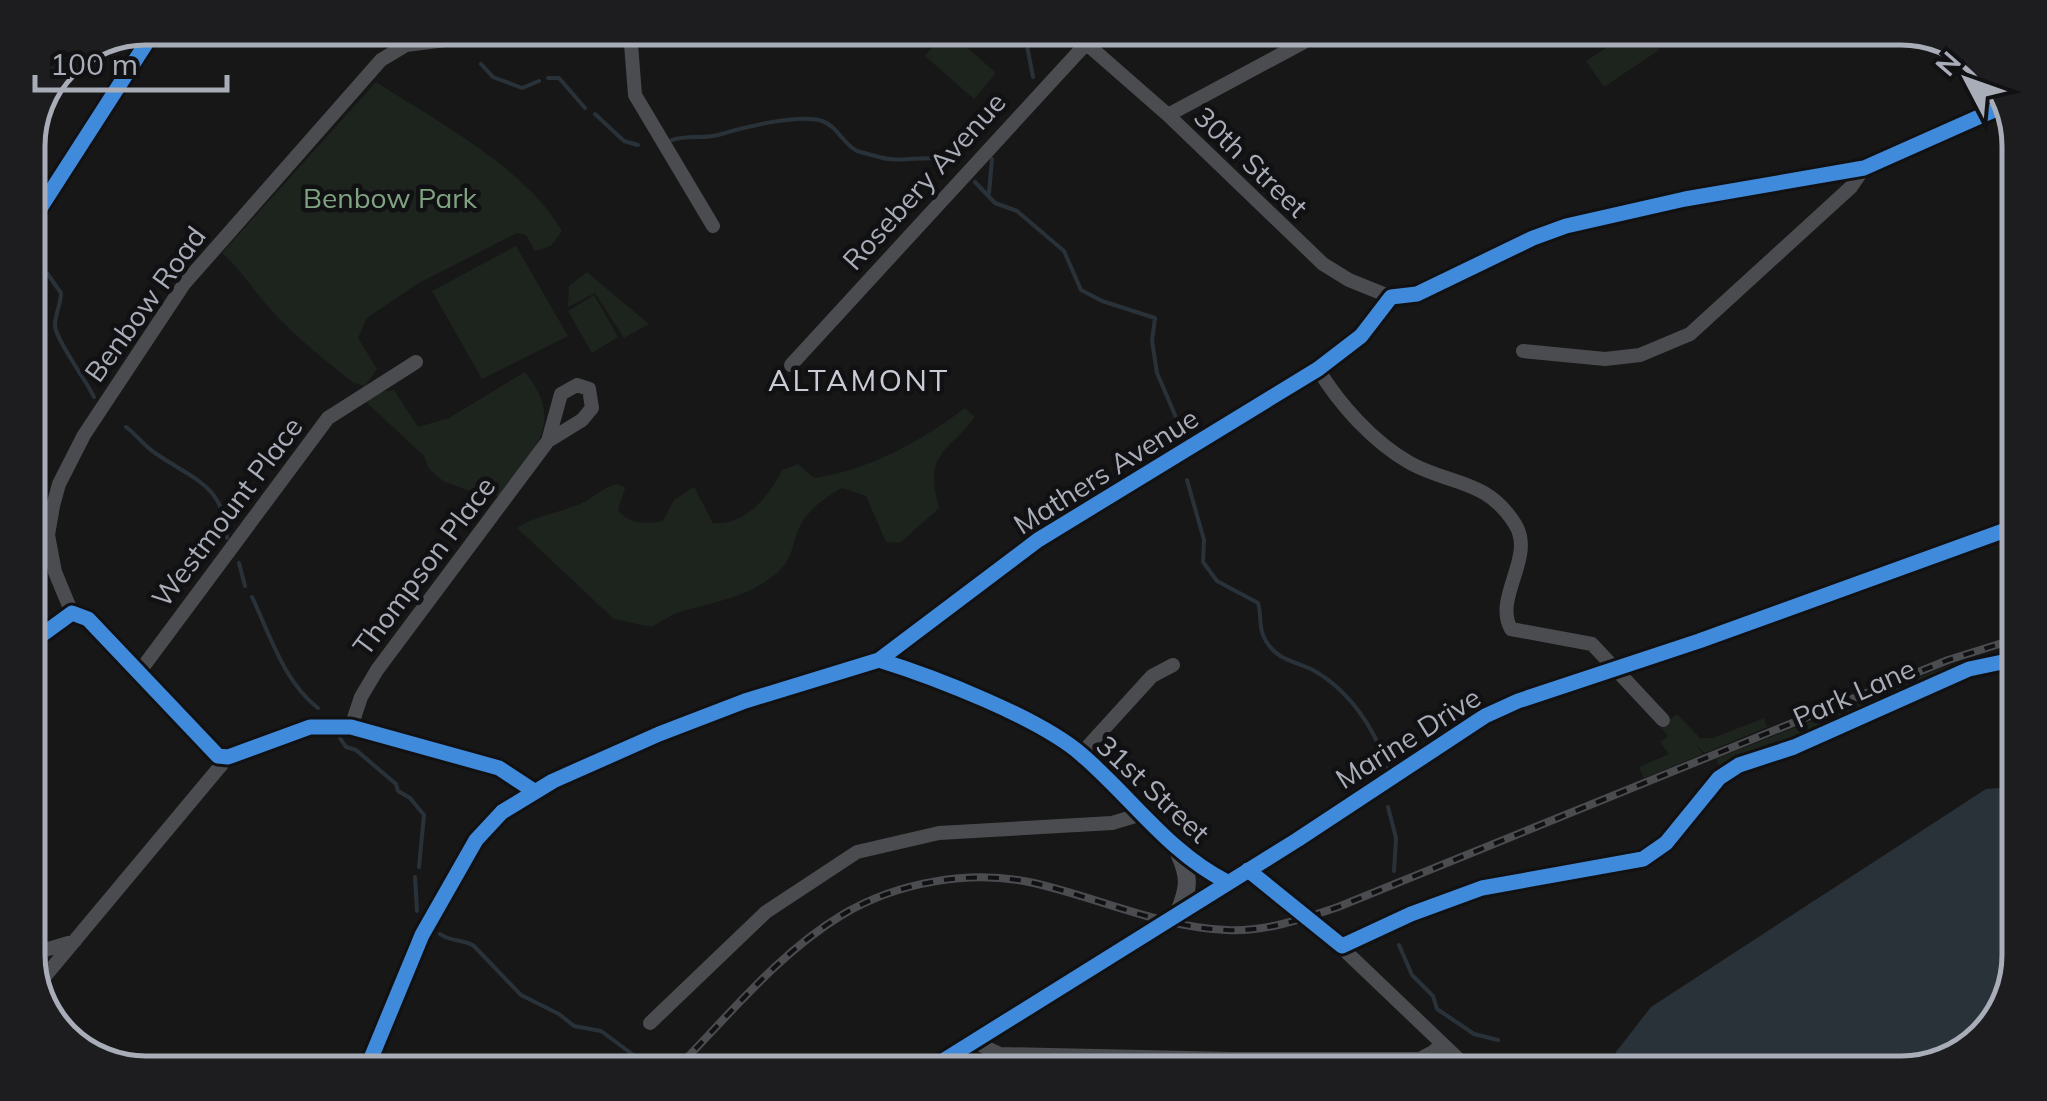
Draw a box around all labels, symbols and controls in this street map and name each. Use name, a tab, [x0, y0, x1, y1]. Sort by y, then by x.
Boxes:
scale bar	[35, 30, 228, 92]
north arrow	[1917, 30, 2017, 130]
text: N	[1928, 44, 1968, 83]
text: 100 m	[50, 45, 138, 83]
street label: Rosebery Avenue	[835, 85, 1013, 277]
street label: 30th Street	[1187, 99, 1316, 225]
park label: Benbow Park	[303, 180, 477, 215]
street label: Benbow Road	[76, 219, 213, 388]
district label: ALTAMONT	[768, 361, 950, 399]
street label: Mathers Avenue	[1007, 400, 1204, 541]
street label: Westmount Place	[144, 410, 309, 614]
street label: Thompson Place	[345, 469, 502, 662]
street label: Park Lane	[1787, 650, 1920, 735]
street label: Marine Drive	[1329, 679, 1487, 796]
street label: 31st Street	[1090, 727, 1217, 850]

